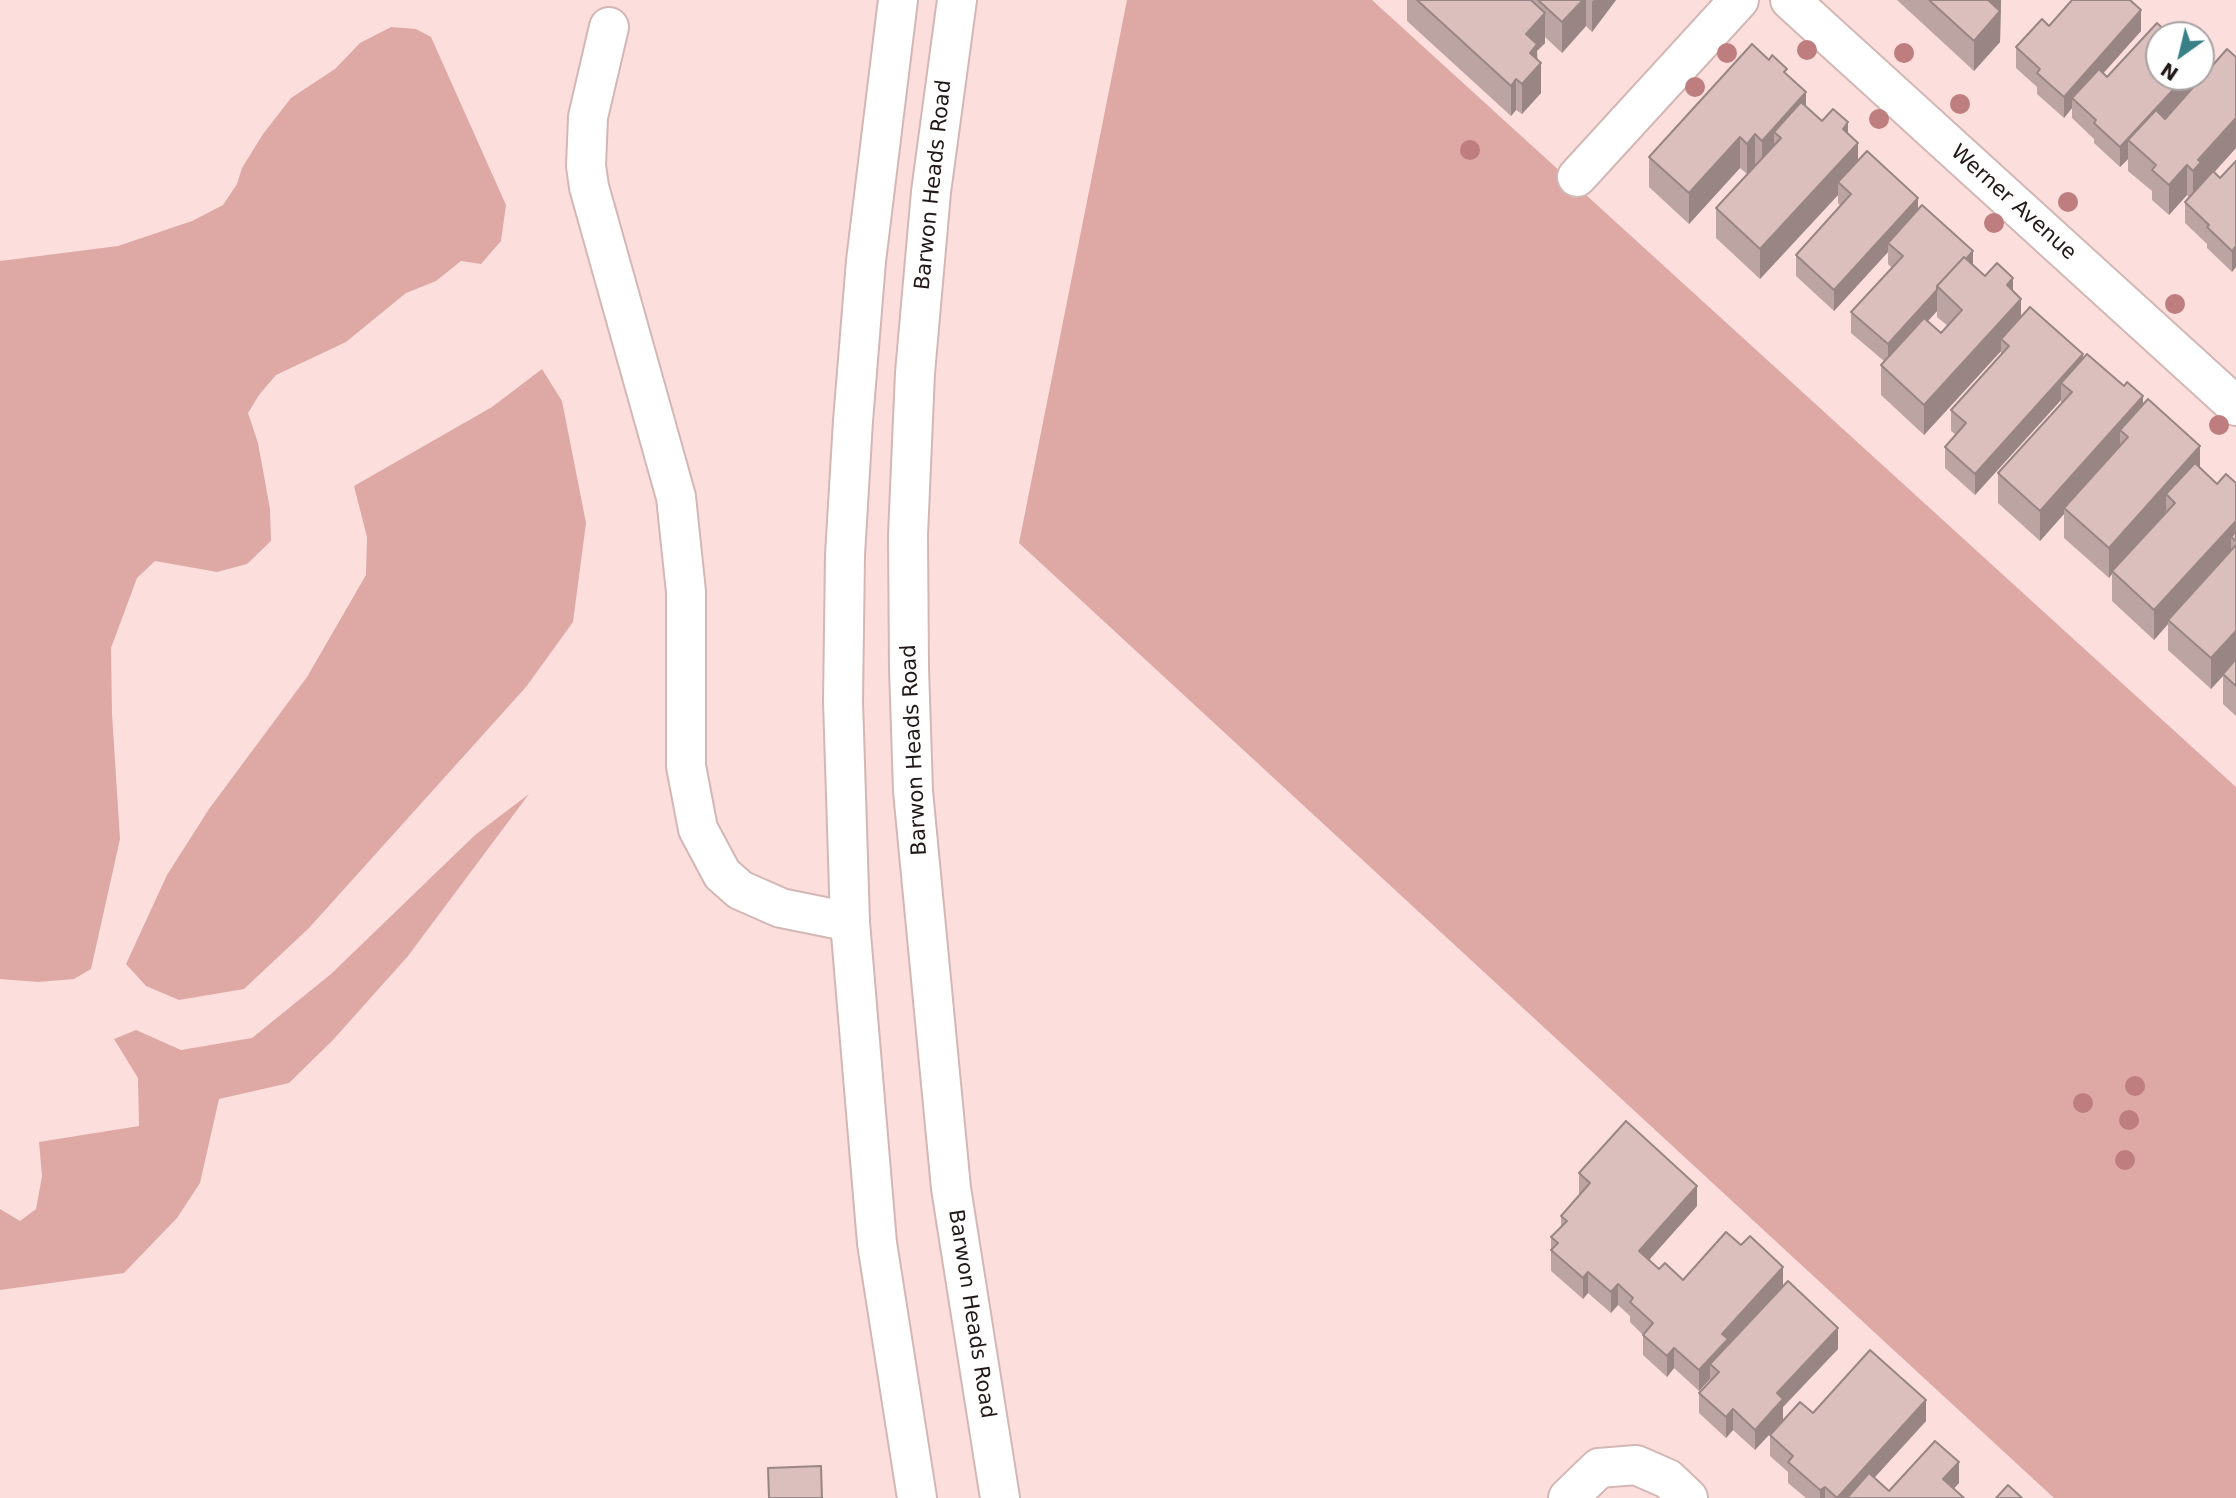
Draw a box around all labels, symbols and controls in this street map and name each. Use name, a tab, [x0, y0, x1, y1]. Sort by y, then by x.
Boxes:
north arrow	[2145, 21, 2215, 91]
text: N	[2157, 58, 2182, 85]
street label: Barwon Heads Road	[910, 79, 958, 291]
street label: Werner Avenue	[1945, 140, 2081, 266]
street label: Barwon Heads Road	[897, 644, 933, 856]
street label: Barwon Heads Road	[942, 1208, 1000, 1420]

